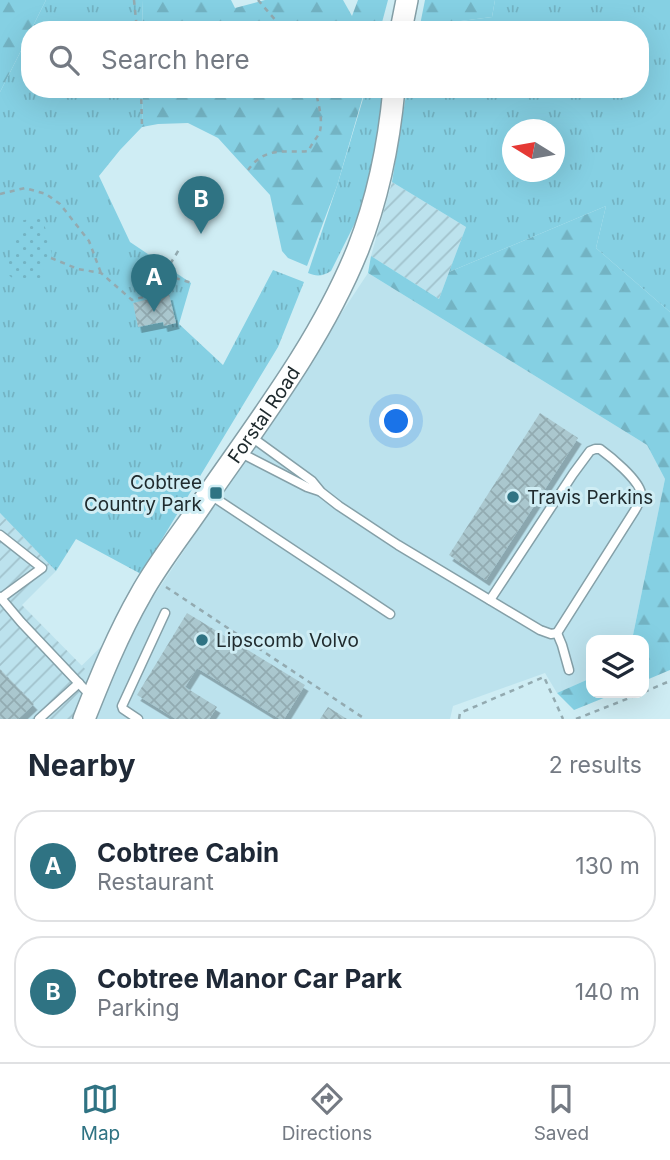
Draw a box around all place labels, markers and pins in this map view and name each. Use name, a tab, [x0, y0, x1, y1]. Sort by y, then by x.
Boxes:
pin: B	[178, 176, 224, 234]
pin: A	[131, 254, 177, 312]
place label: Cobtree Country Park	[84, 471, 203, 516]
marker: Cobtree Country Park	[208, 485, 224, 501]
place label: Travis Perkins	[527, 486, 653, 509]
marker: Travis Perkins	[505, 489, 521, 505]
place label: Lipscomb Volvo	[216, 629, 359, 652]
marker: Lipscomb Volvo	[194, 632, 210, 648]

